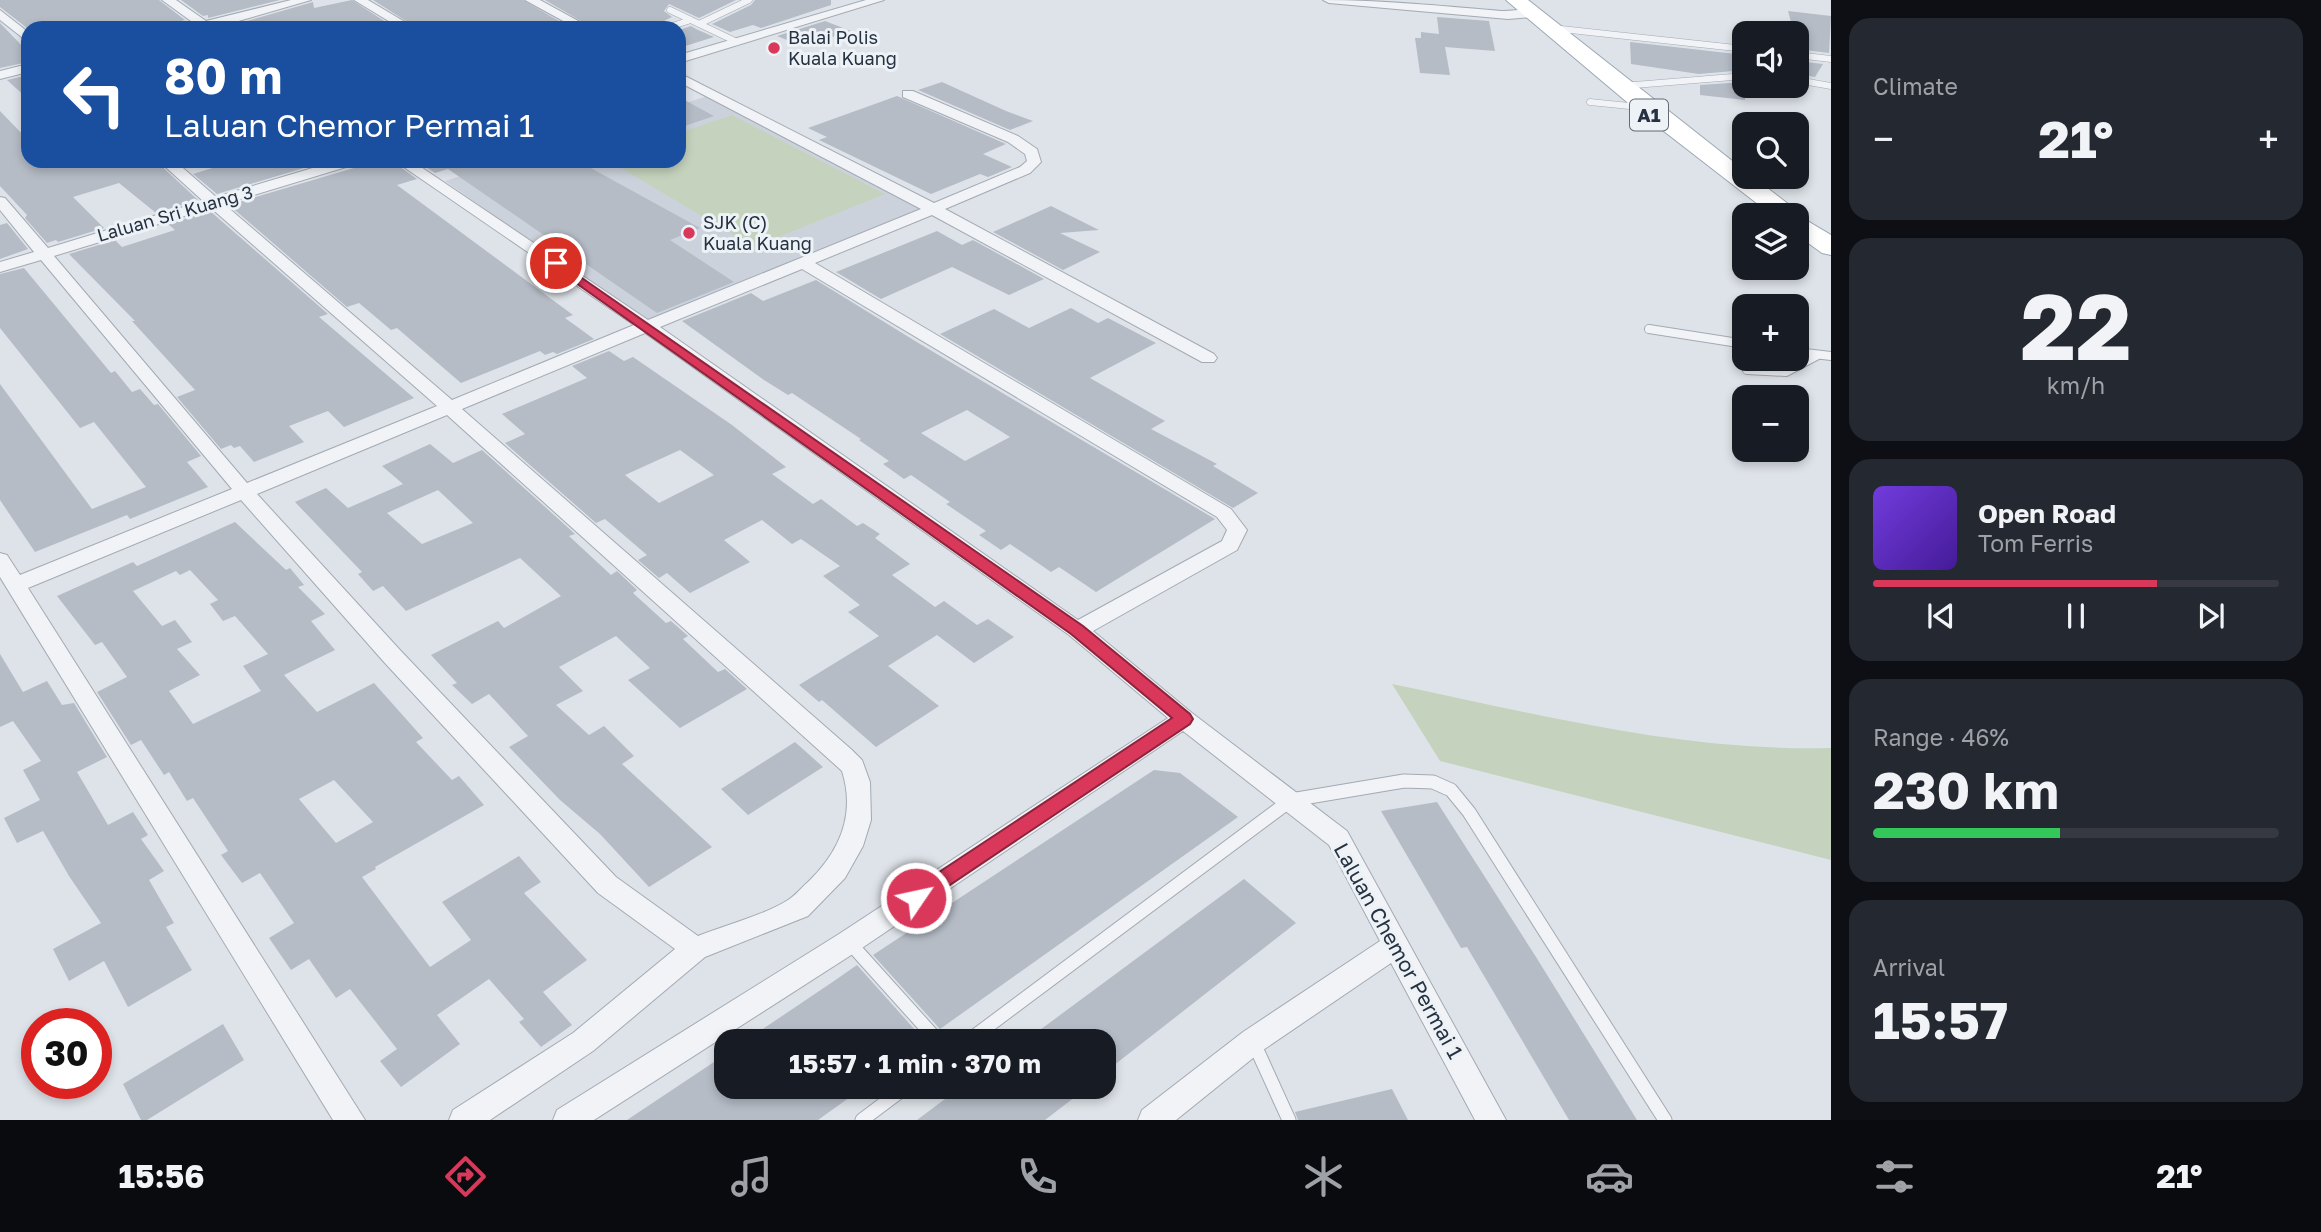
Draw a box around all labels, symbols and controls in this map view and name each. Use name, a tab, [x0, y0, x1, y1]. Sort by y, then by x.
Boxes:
map controls	[1732, 21, 1809, 462]
button: sound	[1732, 21, 1809, 98]
place label: Balai Polis Kuala Kuang	[788, 26, 897, 69]
marker: Balai Polis Kuala Kuang	[766, 40, 782, 56]
text: 80 m	[164, 46, 282, 105]
icon: left	[49, 49, 140, 140]
text: Climate	[1873, 72, 1958, 100]
road number: A1	[1630, 99, 1668, 130]
text: Laluan Chemor Permai 1	[164, 106, 534, 144]
text: 21°	[2038, 107, 2114, 169]
button: search	[1732, 112, 1809, 189]
text: −	[1873, 116, 1894, 161]
text: +	[2258, 116, 2279, 161]
street label: Laluan Sri Kuang 3	[94, 180, 255, 246]
button: layers	[1732, 203, 1809, 280]
place label: SJK (C) Kuala Kuang	[703, 211, 812, 254]
marker: SJK (C) Kuala Kuang	[681, 225, 697, 241]
pin	[526, 233, 586, 293]
icon: arrive	[537, 244, 575, 282]
text: 22	[2020, 271, 2132, 380]
button: +	[1732, 294, 1809, 371]
text: km/h	[2047, 371, 2105, 399]
button: −	[1732, 385, 1809, 462]
text: Open Road	[1978, 498, 2116, 529]
text: Tom Ferris	[1978, 529, 2093, 557]
icon: previous	[1922, 597, 1960, 635]
icon: pause	[2057, 597, 2095, 635]
icon: next	[2192, 597, 2230, 635]
text: Range · 46%	[1873, 723, 2009, 751]
text: 230 km	[1873, 758, 2059, 820]
street label: Laluan Chemor Permai 1	[1329, 838, 1469, 1063]
position arrow	[879, 861, 953, 935]
text: Arrival	[1873, 953, 1945, 981]
text: 15:57	[1873, 988, 2008, 1050]
speed limit sign: 30	[21, 1008, 112, 1099]
text: 15:57 · 1 min · 370 m	[789, 1048, 1041, 1079]
icon: directions	[441, 1152, 490, 1201]
icon: music	[727, 1152, 776, 1201]
icon: phone	[1013, 1152, 1062, 1201]
icon: climate	[1299, 1152, 1348, 1201]
icon: car	[1585, 1152, 1634, 1201]
icon: filters	[1870, 1152, 1919, 1201]
text: 15:56	[118, 1157, 205, 1195]
text: 21°	[2156, 1157, 2203, 1195]

